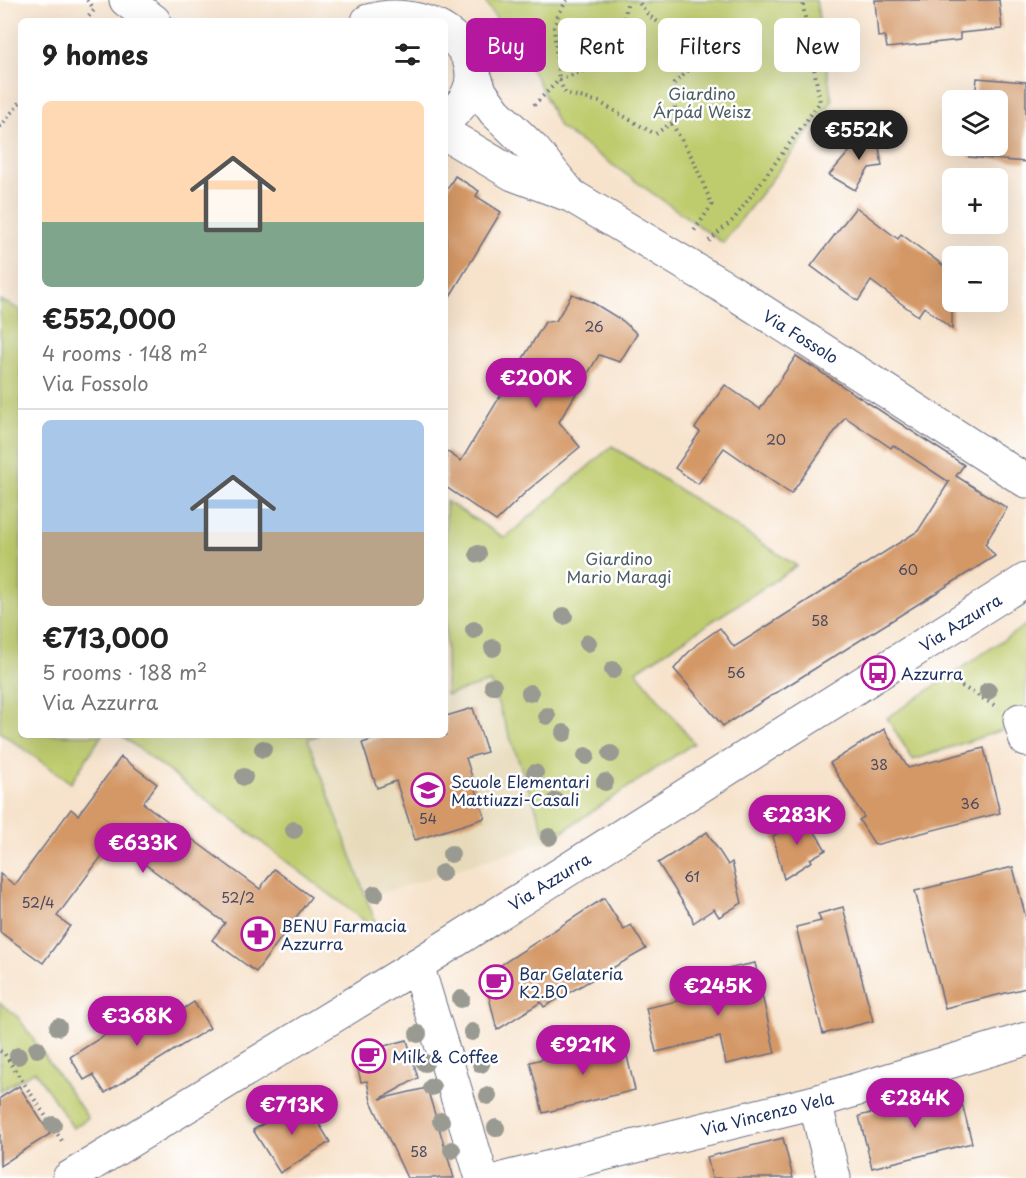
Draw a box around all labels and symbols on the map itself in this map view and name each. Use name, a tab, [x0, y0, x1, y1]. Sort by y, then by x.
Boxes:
park label: Giardino Árpád Weisz	[653, 81, 751, 123]
pin: €552K	[817, 110, 901, 161]
street label: Via Fossolo	[759, 303, 843, 369]
house number: 26	[584, 316, 604, 337]
pin: €200K	[494, 358, 578, 409]
house number: 20	[766, 429, 786, 450]
park label: Giardino Mario Maragi	[566, 546, 672, 588]
house number: 60	[898, 559, 918, 580]
street label: Via Azzurra	[914, 587, 1006, 657]
house number: 58	[811, 610, 829, 631]
bus stop icon: Azzurra	[860, 655, 896, 691]
place label: Azzurra	[901, 661, 963, 685]
house number: 56	[727, 662, 746, 683]
house number: 38	[870, 754, 888, 775]
place label: Scuole Elementari Mattiuzzi-Casali	[451, 769, 590, 811]
school or university icon: Scuole Elementari Mattiuzzi-Casali	[410, 772, 446, 808]
house number: 36	[960, 793, 980, 814]
pin: €283K	[755, 795, 839, 846]
house number: 54	[419, 808, 437, 829]
pin: €633K	[101, 823, 185, 874]
street label: Via Azzurra	[503, 846, 595, 916]
house number: 61	[684, 866, 700, 887]
house number: 52/2	[221, 887, 255, 908]
house number: 52/4	[21, 892, 55, 913]
place label: BENU Farmacia Azzurra	[281, 913, 407, 955]
pharmacy icon: BENU Farmacia Azzurra	[240, 916, 276, 952]
place label: Bar Gelateria K2.BO	[519, 961, 623, 1003]
cafe icon: Bar Gelateria K2.BO	[478, 964, 514, 1000]
pin: €245K	[676, 966, 760, 1017]
pin: €368K	[95, 996, 179, 1047]
pin: €921K	[541, 1025, 625, 1076]
cafe icon: Milk & Coffee	[351, 1038, 387, 1074]
place label: Milk & Coffee	[392, 1044, 499, 1068]
pin: €284K	[873, 1078, 957, 1129]
pin: €713K	[250, 1085, 334, 1136]
street label: Via Vincenzo Vela	[698, 1085, 836, 1141]
house number: 58	[410, 1141, 428, 1162]

